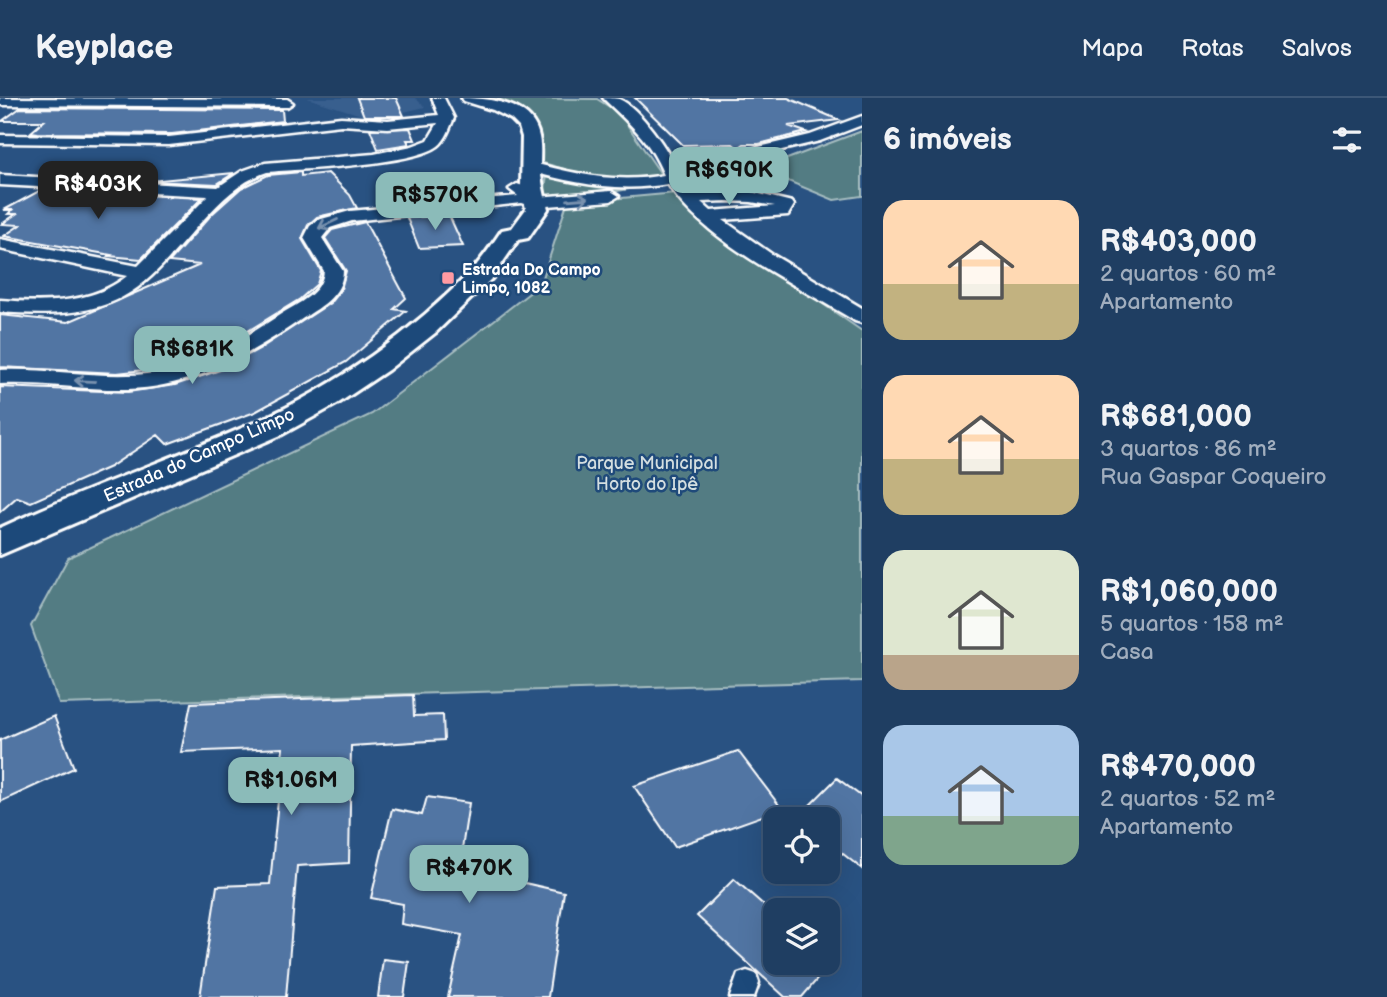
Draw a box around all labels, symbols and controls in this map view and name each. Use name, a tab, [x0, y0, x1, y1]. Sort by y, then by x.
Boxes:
text: Keyplace	[35, 28, 173, 68]
text: Mapa	[1081, 34, 1143, 63]
text: Rotas	[1181, 34, 1244, 63]
text: Salvos	[1282, 34, 1352, 63]
icon: filters	[1328, 121, 1366, 159]
text: 6 imóveis	[883, 122, 1012, 158]
pin: R$690K	[672, 148, 786, 207]
text: R$690K	[685, 156, 773, 184]
pin: R$403K	[41, 162, 155, 221]
text: R$403K	[54, 170, 142, 198]
pin: R$570K	[378, 172, 492, 232]
text: R$570K	[392, 181, 478, 209]
one-way arrow	[567, 192, 589, 205]
one-way arrow	[318, 218, 339, 231]
text: R$403,000	[1100, 224, 1257, 260]
icon: home	[939, 228, 1023, 312]
text: 2 quartos · 60 m²	[1100, 260, 1276, 288]
place label: Estrada Do Campo Limpo, 1082	[462, 261, 601, 298]
marker: Estrada Do Campo Limpo, 1082	[440, 270, 456, 286]
text: Apartamento	[1100, 288, 1233, 316]
pin: R$681K	[135, 327, 249, 386]
text: R$681K	[150, 335, 234, 363]
one-way arrow	[74, 374, 97, 387]
text: R$681,000	[1100, 399, 1252, 435]
icon: home	[939, 403, 1023, 487]
street label: Estrada do Campo Limpo	[100, 404, 298, 507]
text: 3 quartos · 86 m²	[1100, 435, 1277, 463]
park label: Parque Municipal Horto do Ipê	[576, 453, 718, 495]
text: Rua Gaspar Coqueiro	[1100, 463, 1327, 491]
text: R$1,060,000	[1100, 574, 1278, 610]
icon: home	[939, 578, 1023, 662]
text: 5 quartos · 158 m²	[1100, 610, 1284, 638]
text: Casa	[1100, 638, 1154, 666]
text: R$470,000	[1100, 749, 1256, 785]
icon: home	[939, 753, 1023, 837]
pin: R$1.06M	[226, 758, 356, 817]
text: R$1.06M	[244, 766, 338, 794]
text: 2 quartos · 52 m²	[1100, 785, 1275, 813]
map controls	[763, 807, 840, 975]
button: locate	[763, 807, 840, 884]
text: Apartamento	[1100, 813, 1233, 841]
pin: R$470K	[412, 846, 526, 905]
text: R$470K	[425, 854, 513, 882]
button: layers	[763, 898, 840, 975]

